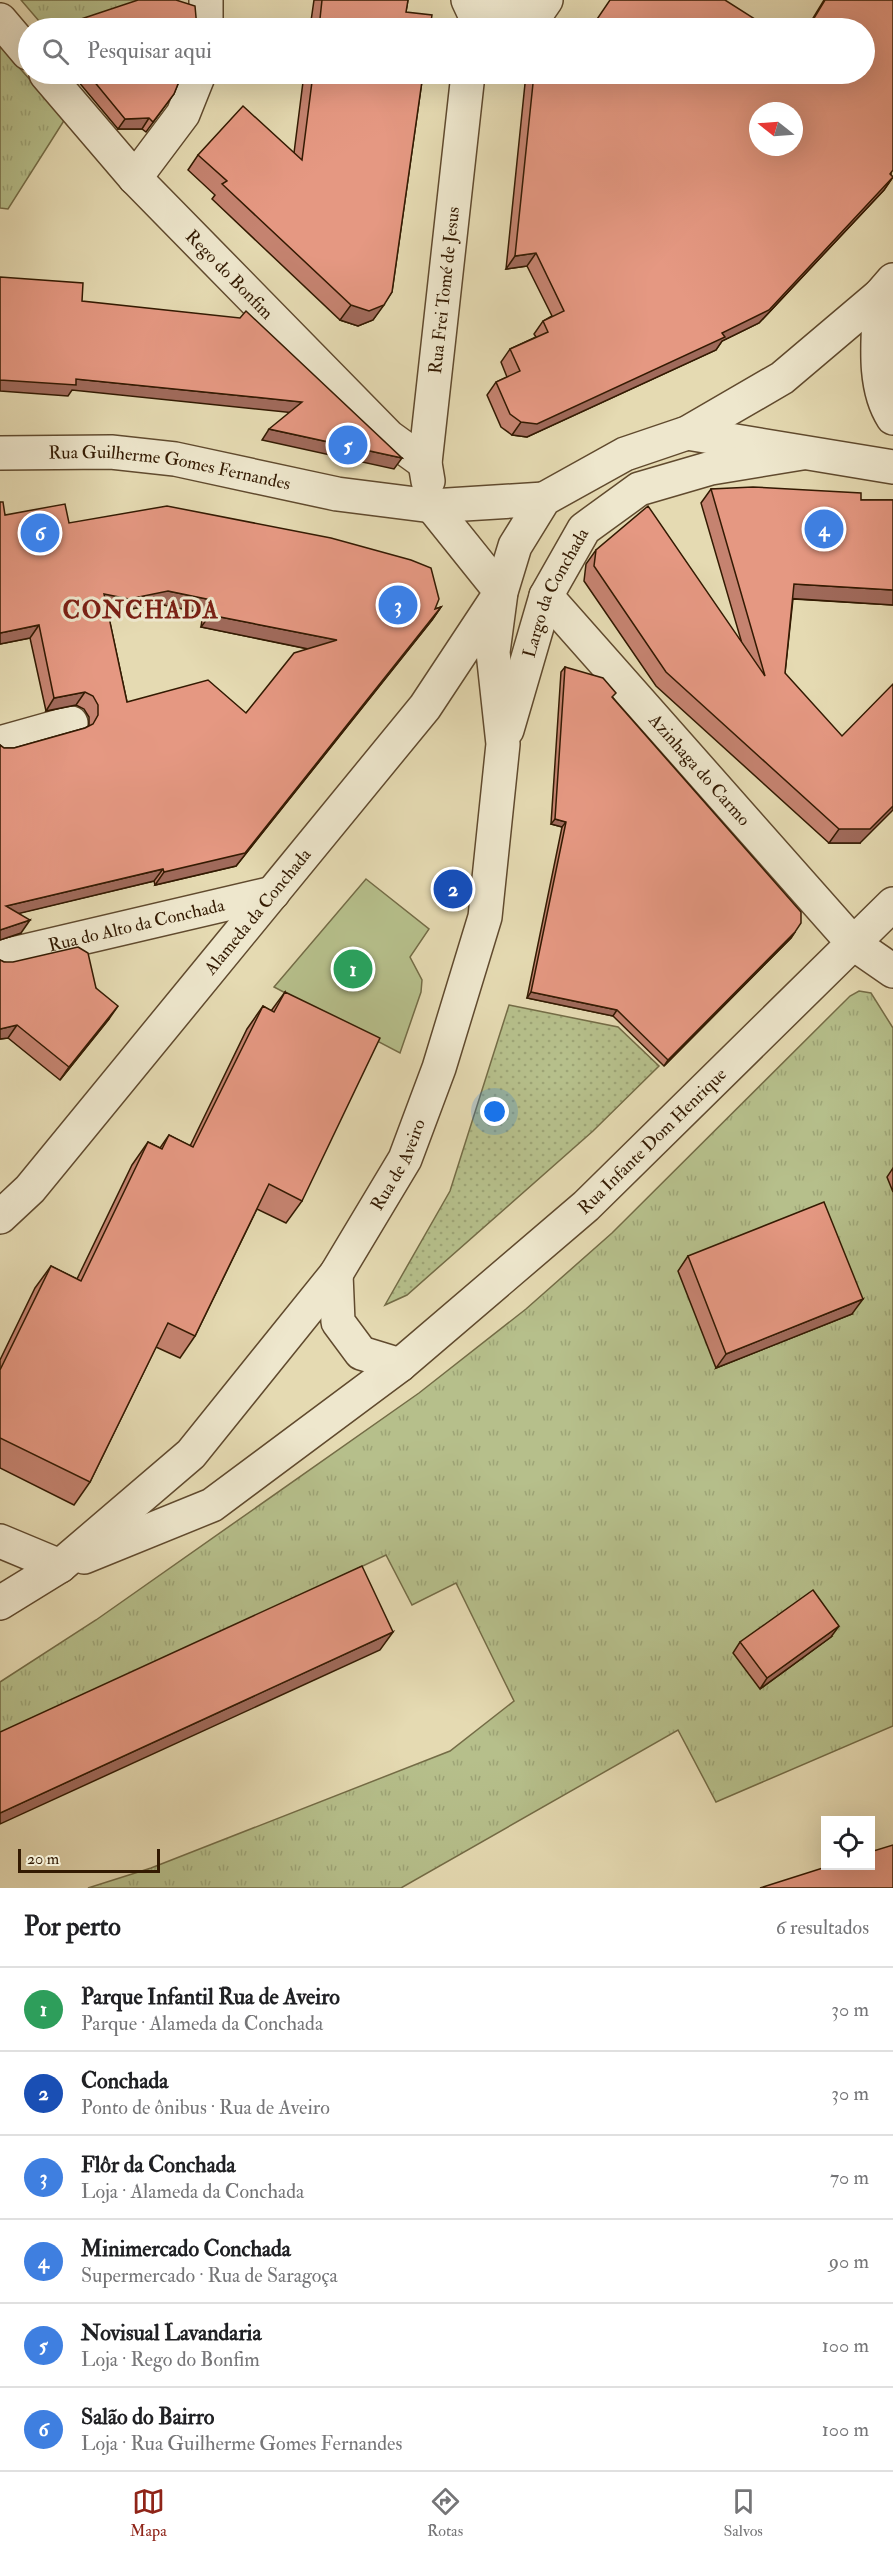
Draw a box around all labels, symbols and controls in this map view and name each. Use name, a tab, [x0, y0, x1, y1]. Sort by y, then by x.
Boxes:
search box	[18, 18, 875, 84]
icon: search	[39, 35, 72, 68]
text: Pesquisar aqui	[87, 37, 212, 65]
north arrow	[749, 102, 803, 156]
street label: Rua Frei Tomé de Jesus	[424, 205, 465, 375]
street label: Rego do Bonfim	[180, 225, 278, 325]
pin: 5	[328, 422, 368, 468]
street label: Rua Guilherme Gomes Fernandes	[48, 441, 293, 496]
pin: 4	[804, 506, 844, 552]
pin: 6	[20, 510, 60, 556]
street label: Largo da Conchada	[518, 524, 594, 660]
pin: 3	[378, 582, 418, 628]
district label: CONCHADA	[63, 595, 219, 626]
street label: Azinhaga do Carmo	[643, 708, 755, 831]
street label: Alameda da Conchada	[199, 843, 317, 980]
pin: 2	[434, 866, 472, 912]
street label: Rua do Alto da Conchada	[46, 894, 227, 957]
pin: 1	[334, 946, 372, 992]
street label: Rua Infante Dom Henrique	[574, 1063, 732, 1220]
your location	[480, 1097, 509, 1126]
street label: Rua de Aveiro	[366, 1116, 431, 1215]
map controls	[821, 1816, 875, 1870]
button: locate	[821, 1816, 875, 1870]
scale bar	[18, 1846, 160, 1874]
text: 20 m	[27, 1849, 59, 1869]
text: Por perto	[24, 1911, 121, 1943]
text: 6 resultados	[776, 1915, 869, 1940]
text: Parque Infantil Rua de Aveiro	[81, 1983, 340, 2011]
text: 1	[40, 1997, 47, 2022]
text: 30 m	[831, 1997, 869, 2022]
text: Parque · Alameda da Conchada	[81, 2011, 323, 2036]
text: Conchada	[81, 2067, 168, 2095]
text: 2	[38, 2081, 49, 2106]
text: 30 m	[831, 2081, 869, 2106]
text: Ponto de ônibus · Rua de Aveiro	[81, 2095, 330, 2120]
text: Flôr da Conchada	[81, 2151, 236, 2179]
text: 3	[40, 2165, 47, 2190]
text: 70 m	[830, 2165, 869, 2190]
text: Loja · Alameda da Conchada	[81, 2179, 304, 2204]
text: Minimercado Conchada	[81, 2235, 291, 2263]
text: 4	[38, 2249, 49, 2274]
text: 90 m	[829, 2249, 869, 2274]
text: Supermercado · Rua de Saragoça	[81, 2263, 338, 2288]
text: Novisual Lavandaria	[81, 2319, 262, 2347]
text: 5	[39, 2333, 48, 2358]
text: 100 m	[822, 2333, 869, 2358]
text: Loja · Rego do Bonfim	[81, 2347, 260, 2372]
text: Salão do Bairro	[81, 2403, 214, 2431]
text: 6	[38, 2417, 49, 2442]
text: 100 m	[822, 2417, 869, 2442]
text: Loja · Rua Guilherme Gomes Fernandes	[81, 2431, 402, 2456]
tab: Mapa	[130, 2485, 167, 2541]
tab: Rotas	[427, 2485, 463, 2541]
tab: Salvos	[723, 2485, 763, 2541]

